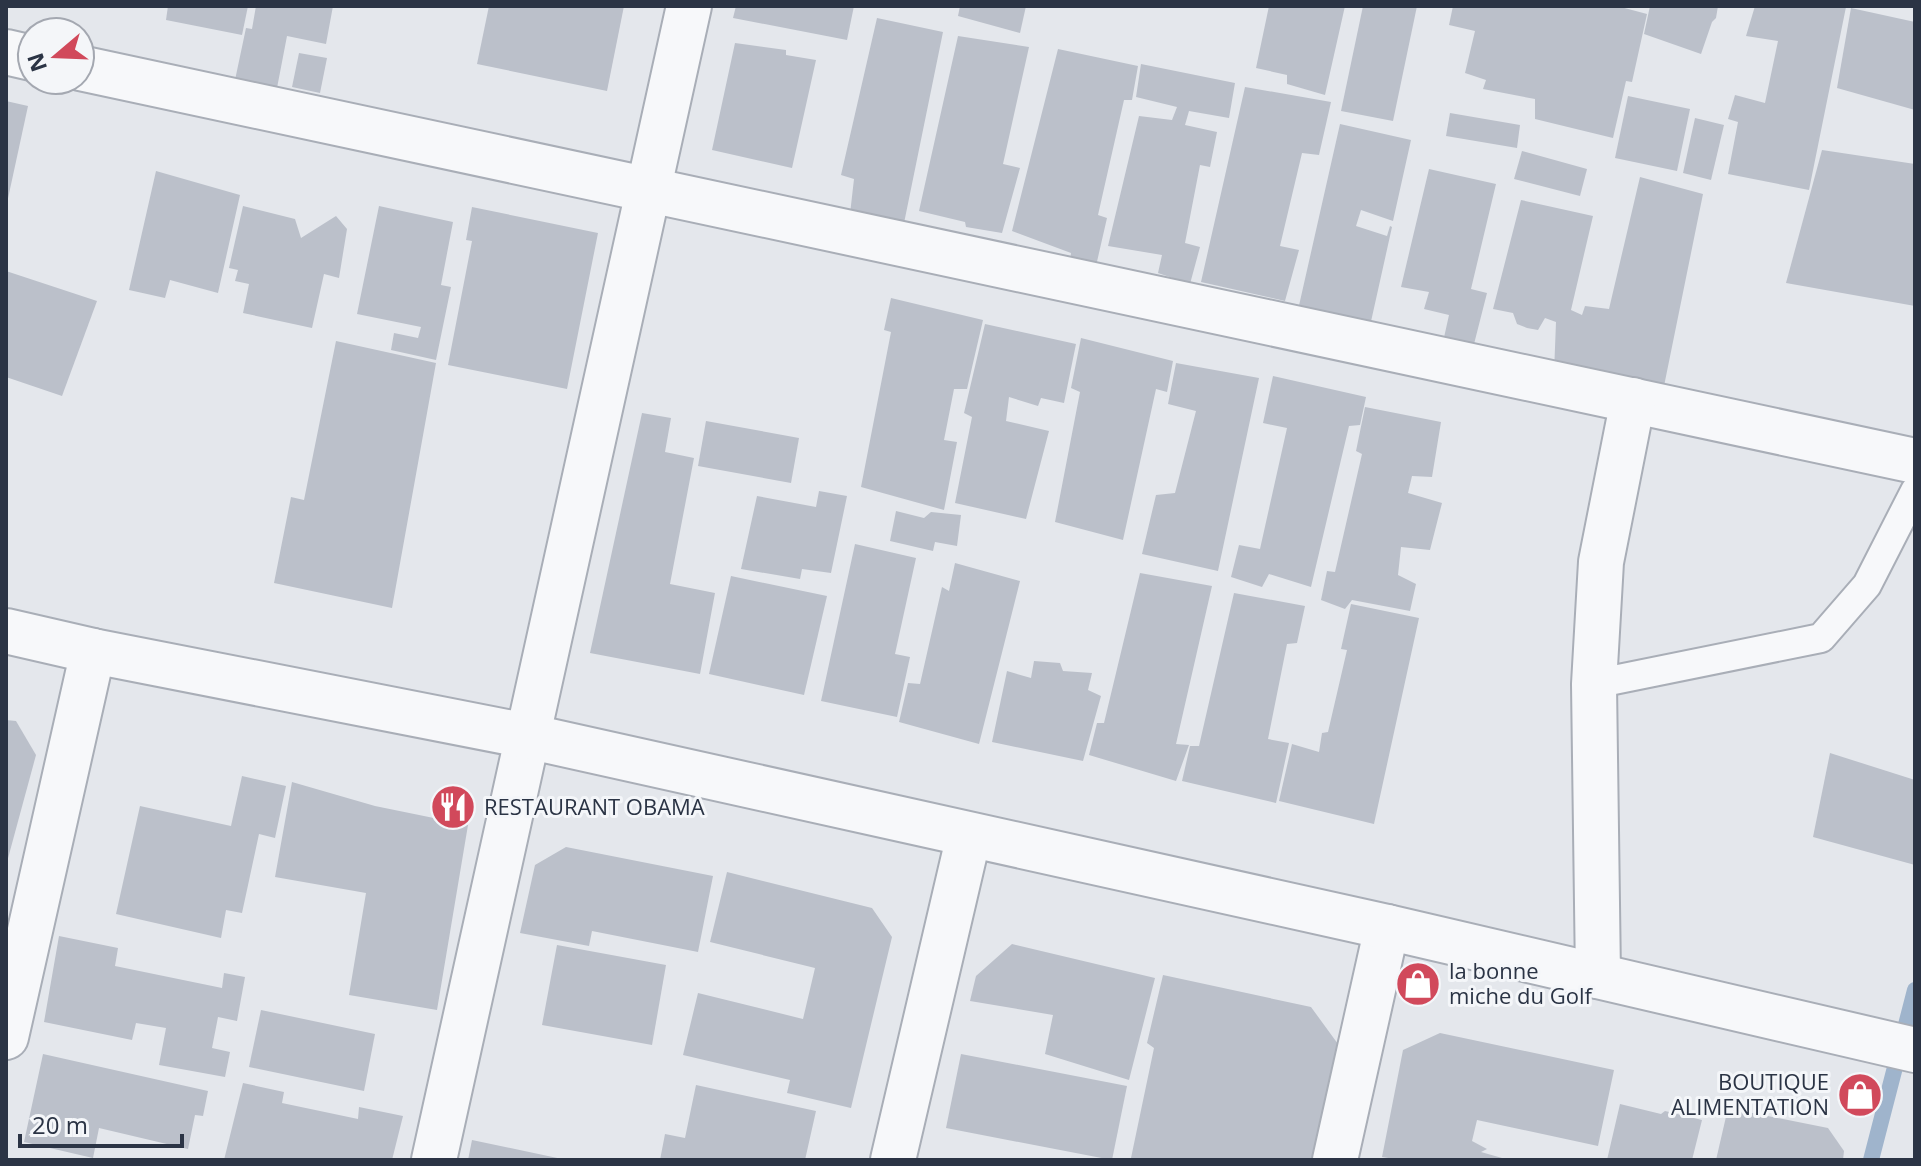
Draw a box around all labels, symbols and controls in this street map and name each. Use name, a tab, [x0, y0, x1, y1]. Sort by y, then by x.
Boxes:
north arrow	[16, 16, 96, 96]
text: N	[19, 49, 53, 76]
restaurant icon: RESTAURANT OBAMA	[429, 783, 477, 831]
place label: RESTAURANT OBAMA	[484, 791, 705, 821]
place label: la bonne miche du Golf	[1449, 955, 1593, 1010]
shop icon: la bonne miche du Golf	[1394, 960, 1442, 1008]
place label: BOUTIQUE ALIMENTATION	[1671, 1066, 1829, 1121]
shop icon: BOUTIQUE ALIMENTATION	[1836, 1071, 1884, 1119]
scale bar	[20, 1098, 182, 1148]
text: 20 m	[32, 1108, 88, 1141]

